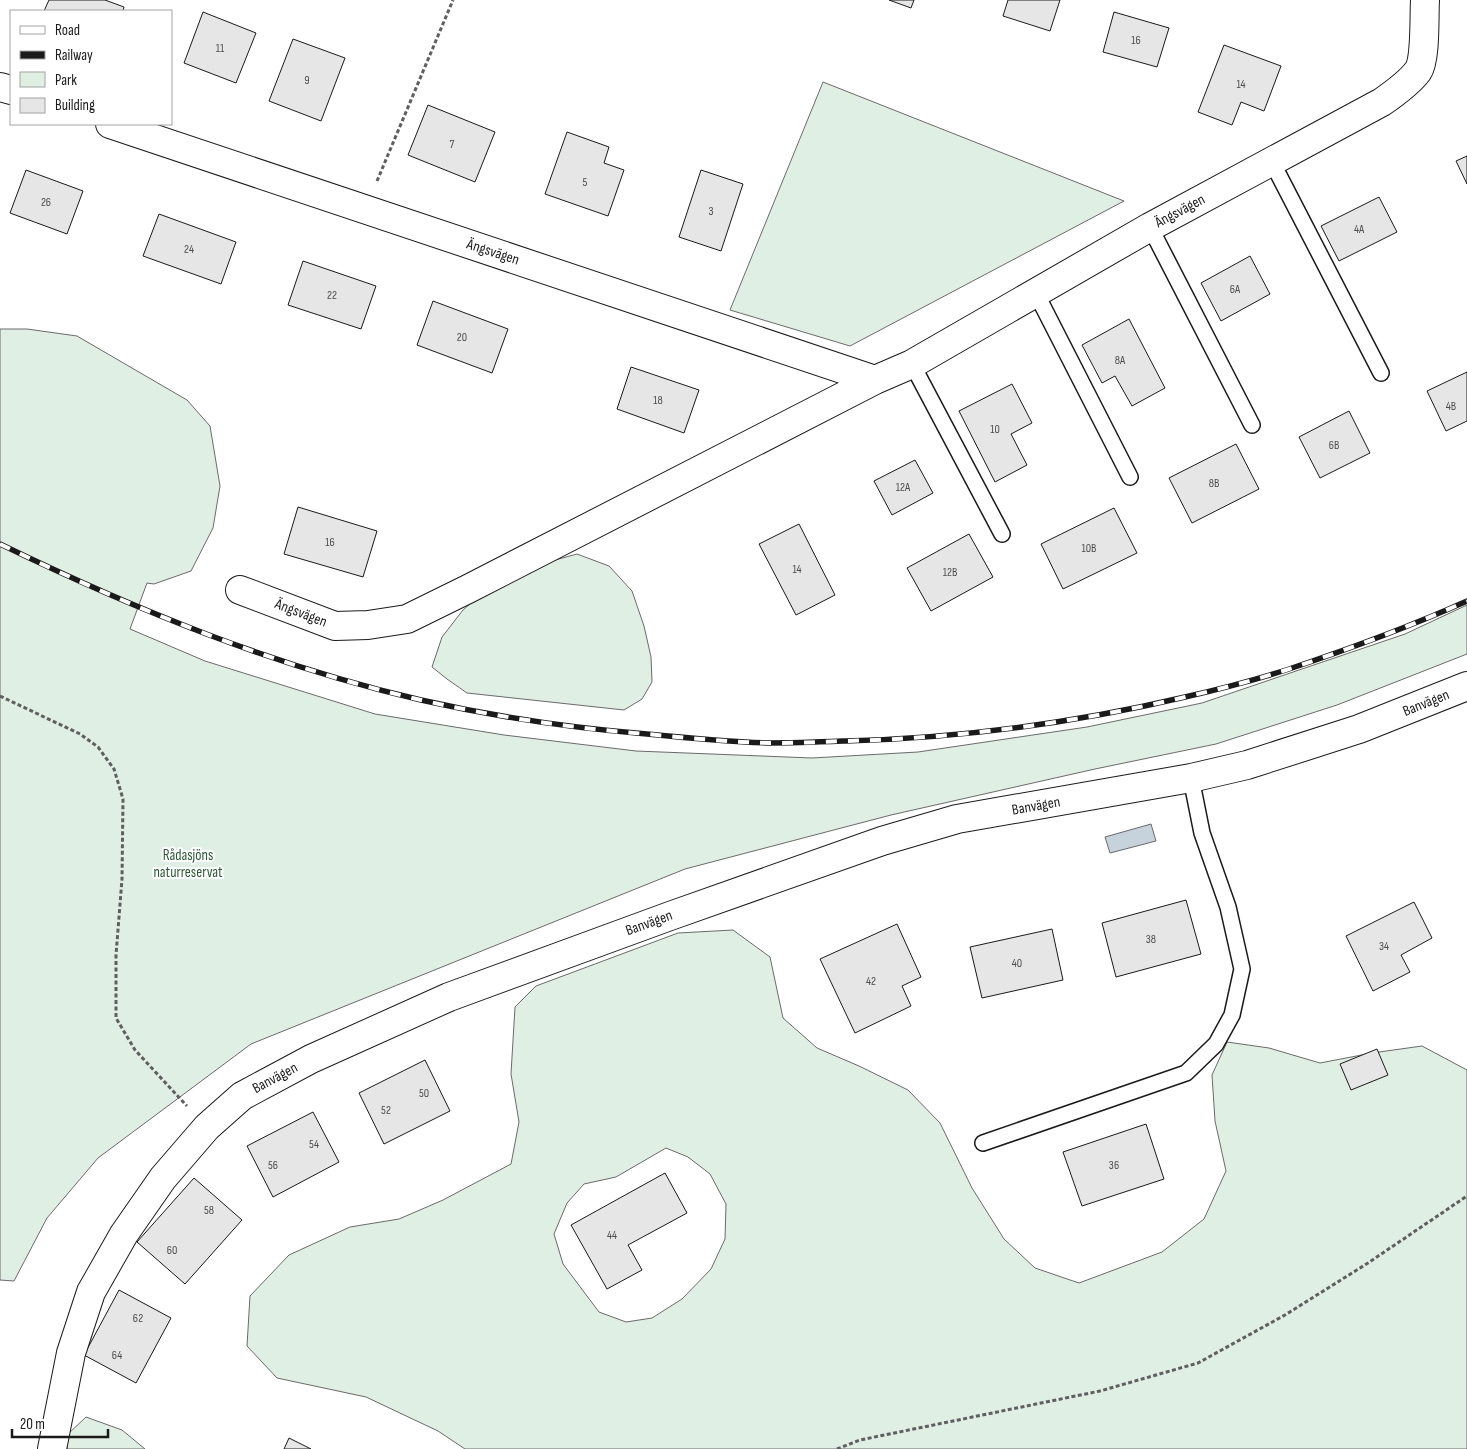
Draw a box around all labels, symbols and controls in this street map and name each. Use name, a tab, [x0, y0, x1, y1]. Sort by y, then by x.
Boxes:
legend	[10, 10, 172, 125]
text: Road	[55, 21, 80, 40]
house number: 16	[1131, 33, 1141, 48]
house number: 11	[216, 41, 225, 56]
text: Railway	[55, 46, 93, 65]
text: Park	[55, 71, 77, 90]
house number: 9	[304, 73, 310, 88]
house number: 14	[1236, 77, 1246, 92]
text: Building	[55, 96, 95, 115]
house number: 7	[450, 137, 455, 152]
house number: 5	[583, 175, 588, 190]
street label: Ängsvägen	[1151, 190, 1208, 233]
house number: 26	[41, 195, 51, 210]
house number: 3	[708, 204, 714, 219]
house number: 4A	[1354, 222, 1365, 237]
street label: Ängsvägen	[463, 234, 522, 269]
house number: 24	[184, 242, 194, 257]
house number: 6A	[1230, 282, 1241, 297]
house number: 22	[327, 288, 337, 303]
house number: 20	[457, 330, 467, 345]
house number: 8A	[1115, 353, 1126, 368]
house number: 18	[653, 393, 663, 408]
house number: 4B	[1446, 399, 1456, 414]
house number: 10	[990, 422, 1000, 437]
house number: 6B	[1329, 438, 1339, 453]
house number: 8B	[1209, 476, 1219, 491]
house number: 12A	[896, 480, 911, 495]
house number: 16	[325, 535, 335, 550]
house number: 10B	[1082, 541, 1096, 556]
house number: 14	[792, 562, 802, 577]
house number: 12B	[943, 565, 957, 580]
street label: Ängsvägen	[271, 594, 330, 632]
street label: Banvägen	[1400, 685, 1452, 721]
street label: Banvägen	[1010, 792, 1062, 820]
park label: Rådasjöns naturreservat	[153, 846, 223, 882]
street label: Banvägen	[623, 906, 675, 940]
house number: 38	[1146, 932, 1156, 947]
house number: 34	[1379, 939, 1389, 954]
house number: 40	[1012, 956, 1022, 971]
house number: 42	[866, 974, 876, 989]
street label: Banvägen	[249, 1058, 301, 1098]
house number: 50	[419, 1086, 429, 1101]
house number: 52	[381, 1103, 391, 1118]
house number: 54	[309, 1137, 319, 1152]
house number: 56	[268, 1158, 278, 1173]
house number: 36	[1109, 1158, 1119, 1173]
house number: 58	[204, 1203, 214, 1218]
house number: 44	[607, 1228, 617, 1243]
house number: 60	[167, 1243, 177, 1258]
house number: 62	[133, 1311, 143, 1326]
house number: 64	[112, 1348, 122, 1363]
scale bar	[12, 1406, 109, 1438]
text: 20 m	[20, 1415, 45, 1434]

